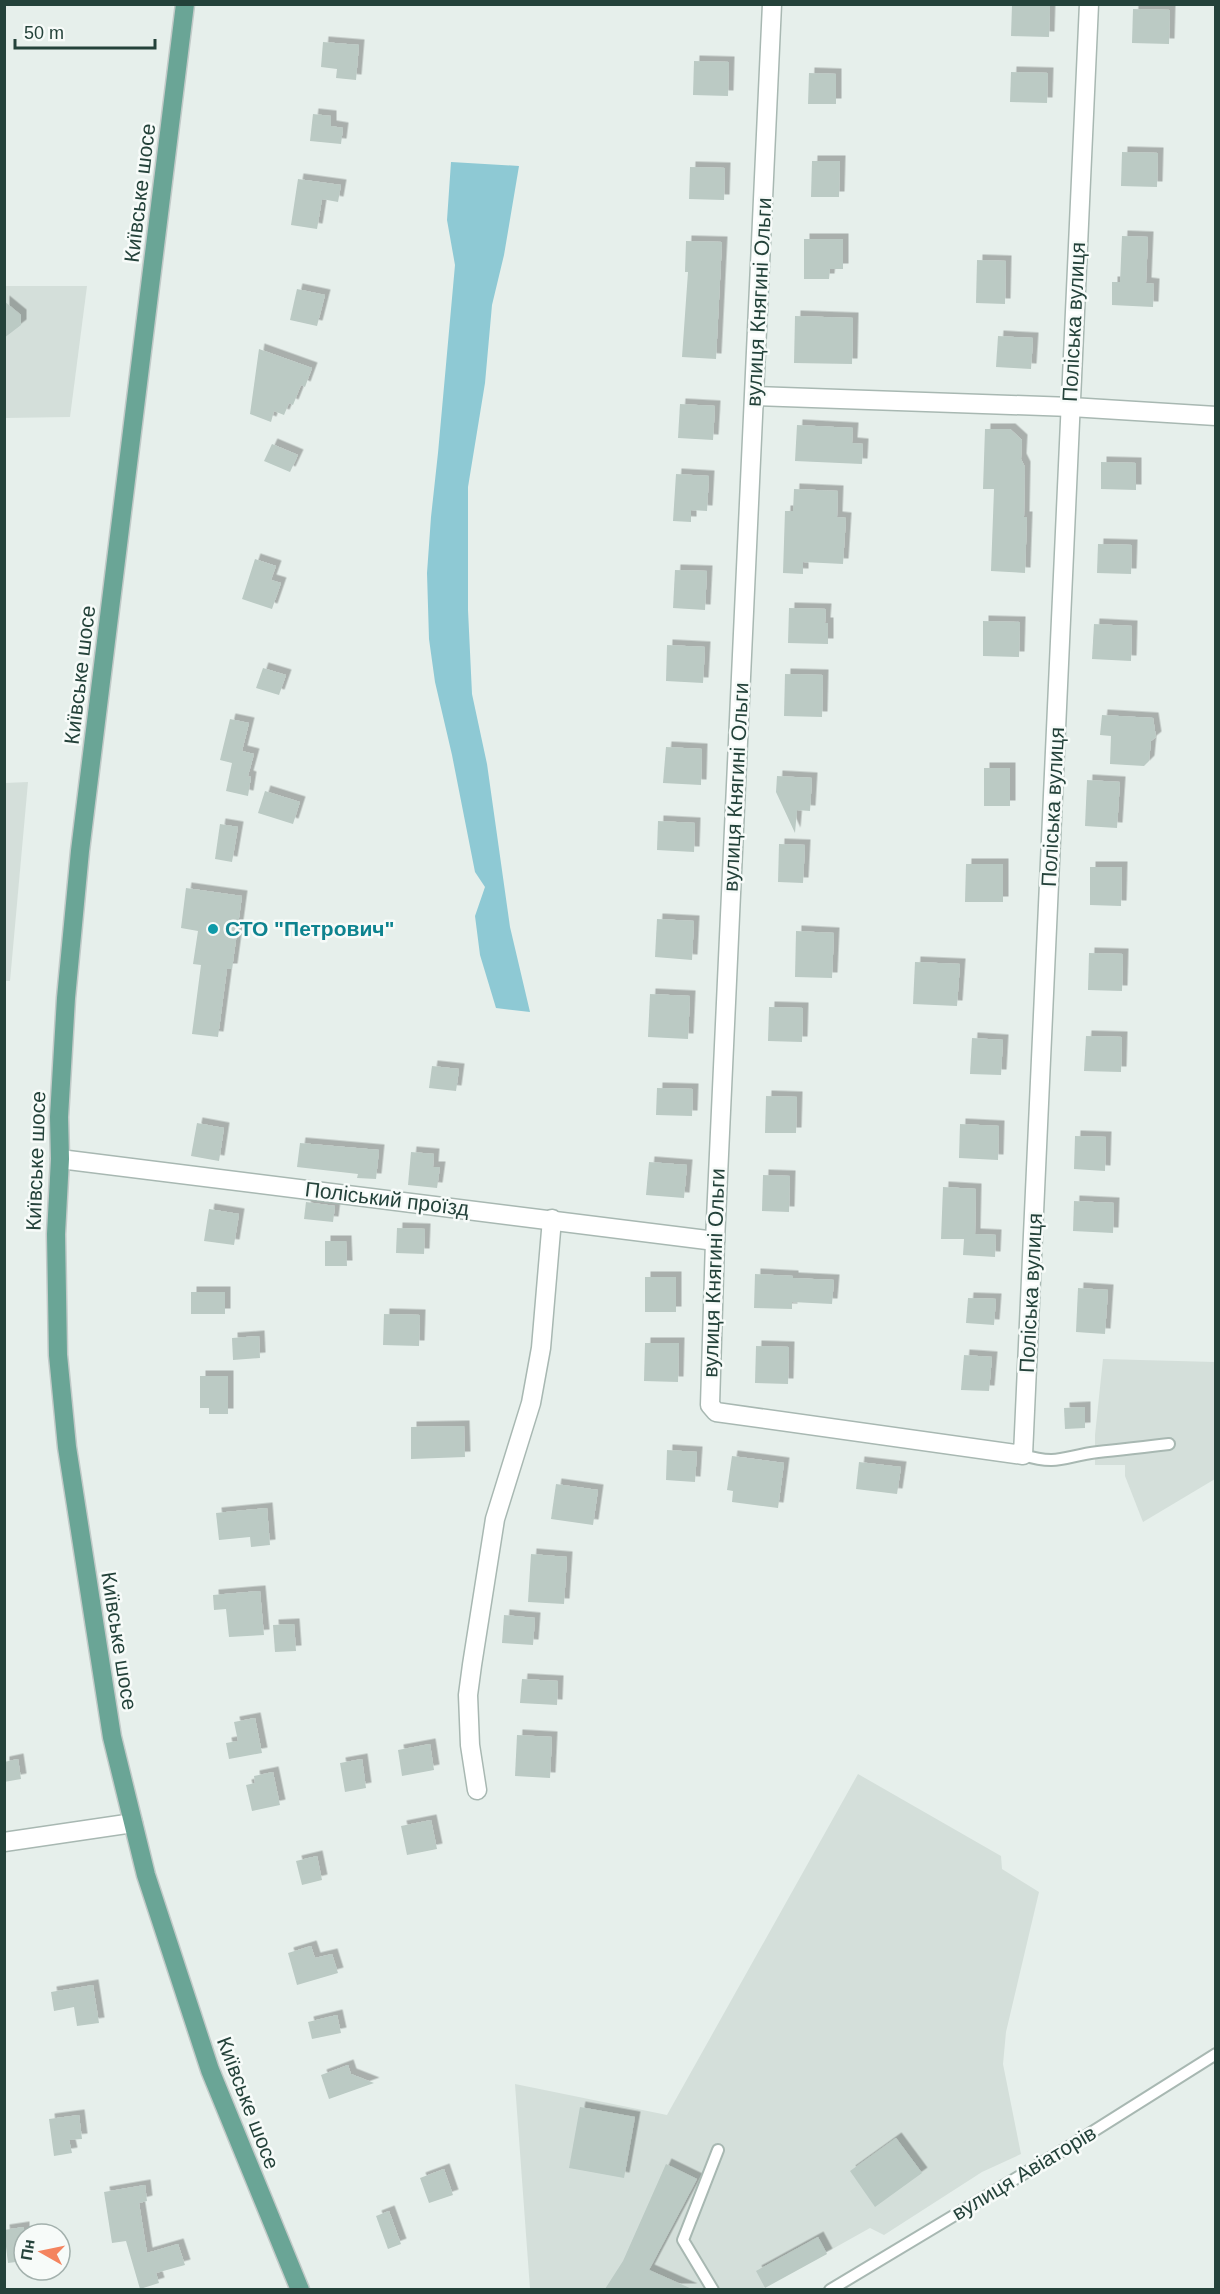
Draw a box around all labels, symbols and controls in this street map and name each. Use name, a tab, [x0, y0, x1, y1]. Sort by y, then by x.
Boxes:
scale bar	[15, 12, 154, 50]
text: 50 m	[24, 23, 64, 43]
street label: Київське шосе	[120, 122, 159, 264]
street label: вулиця Княгині Ольги	[742, 197, 775, 407]
street label: Поліська вулиця	[1058, 242, 1089, 402]
street label: Київське шосе	[60, 604, 99, 746]
street label: вулиця Княгині Ольги	[719, 682, 752, 892]
street label: Поліська вулиця	[1037, 727, 1068, 887]
place label: СТО "Петрович"	[225, 917, 394, 940]
marker: СТО "Петрович"	[206, 922, 220, 936]
street label: Київське шосе	[22, 1091, 49, 1231]
street label: вулиця Княгині Ольги	[698, 1168, 729, 1378]
street label: Поліський проїзд	[304, 1177, 470, 1220]
street label: Поліська вулиця	[1015, 1213, 1046, 1373]
street label: Київське шосе	[97, 1570, 142, 1712]
street label: Київське шосе	[213, 2033, 284, 2172]
street label: вулиця Авіаторів	[948, 2121, 1100, 2225]
north arrow	[12, 2222, 72, 2282]
text: Пн	[18, 2238, 38, 2262]

